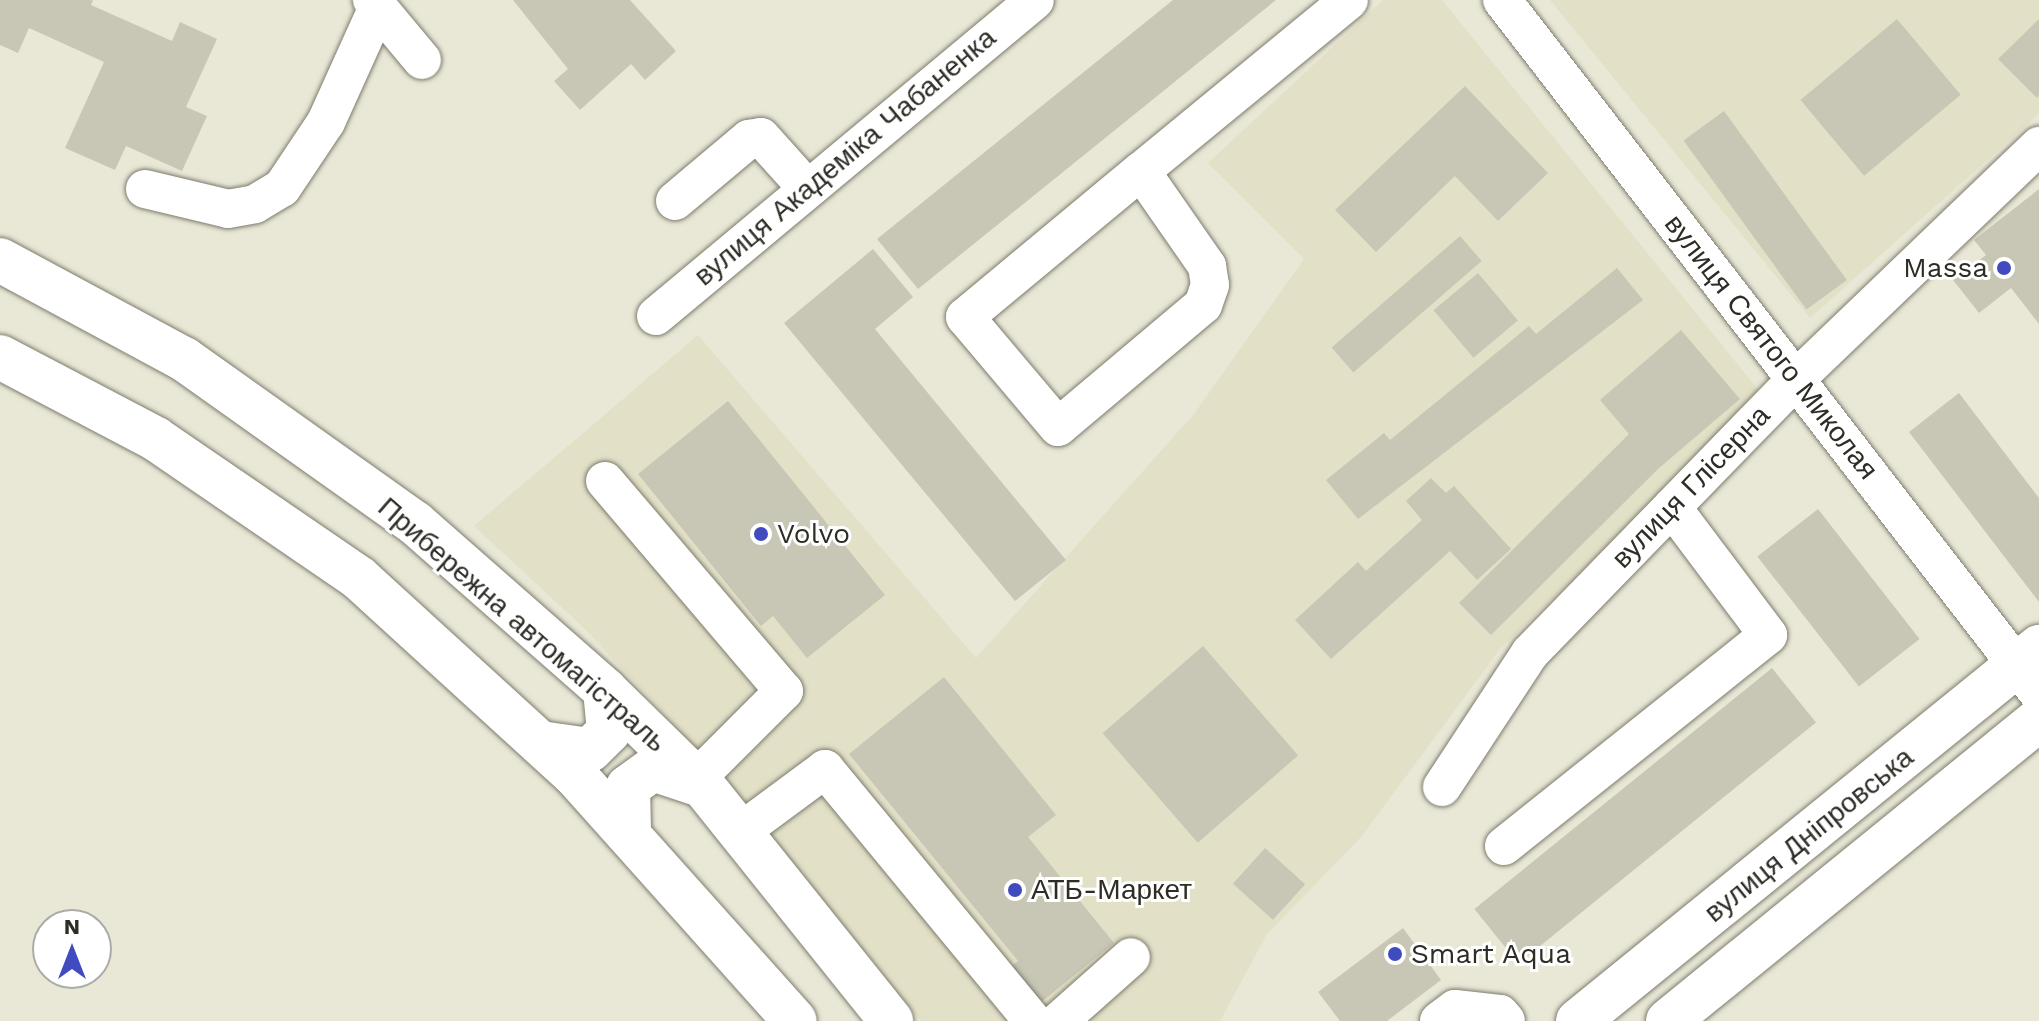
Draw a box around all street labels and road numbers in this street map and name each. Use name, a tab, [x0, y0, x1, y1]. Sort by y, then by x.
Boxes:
street label: вулиця Академіка Чабаненка	[688, 21, 1002, 293]
street label: вулиця Святого Миколая	[1657, 208, 1885, 486]
street label: вулиця Глісерна	[1605, 399, 1777, 575]
street label: Прибережна автомагістраль	[371, 491, 673, 759]
street label: вулиця Дніпровська	[1698, 740, 1920, 930]

